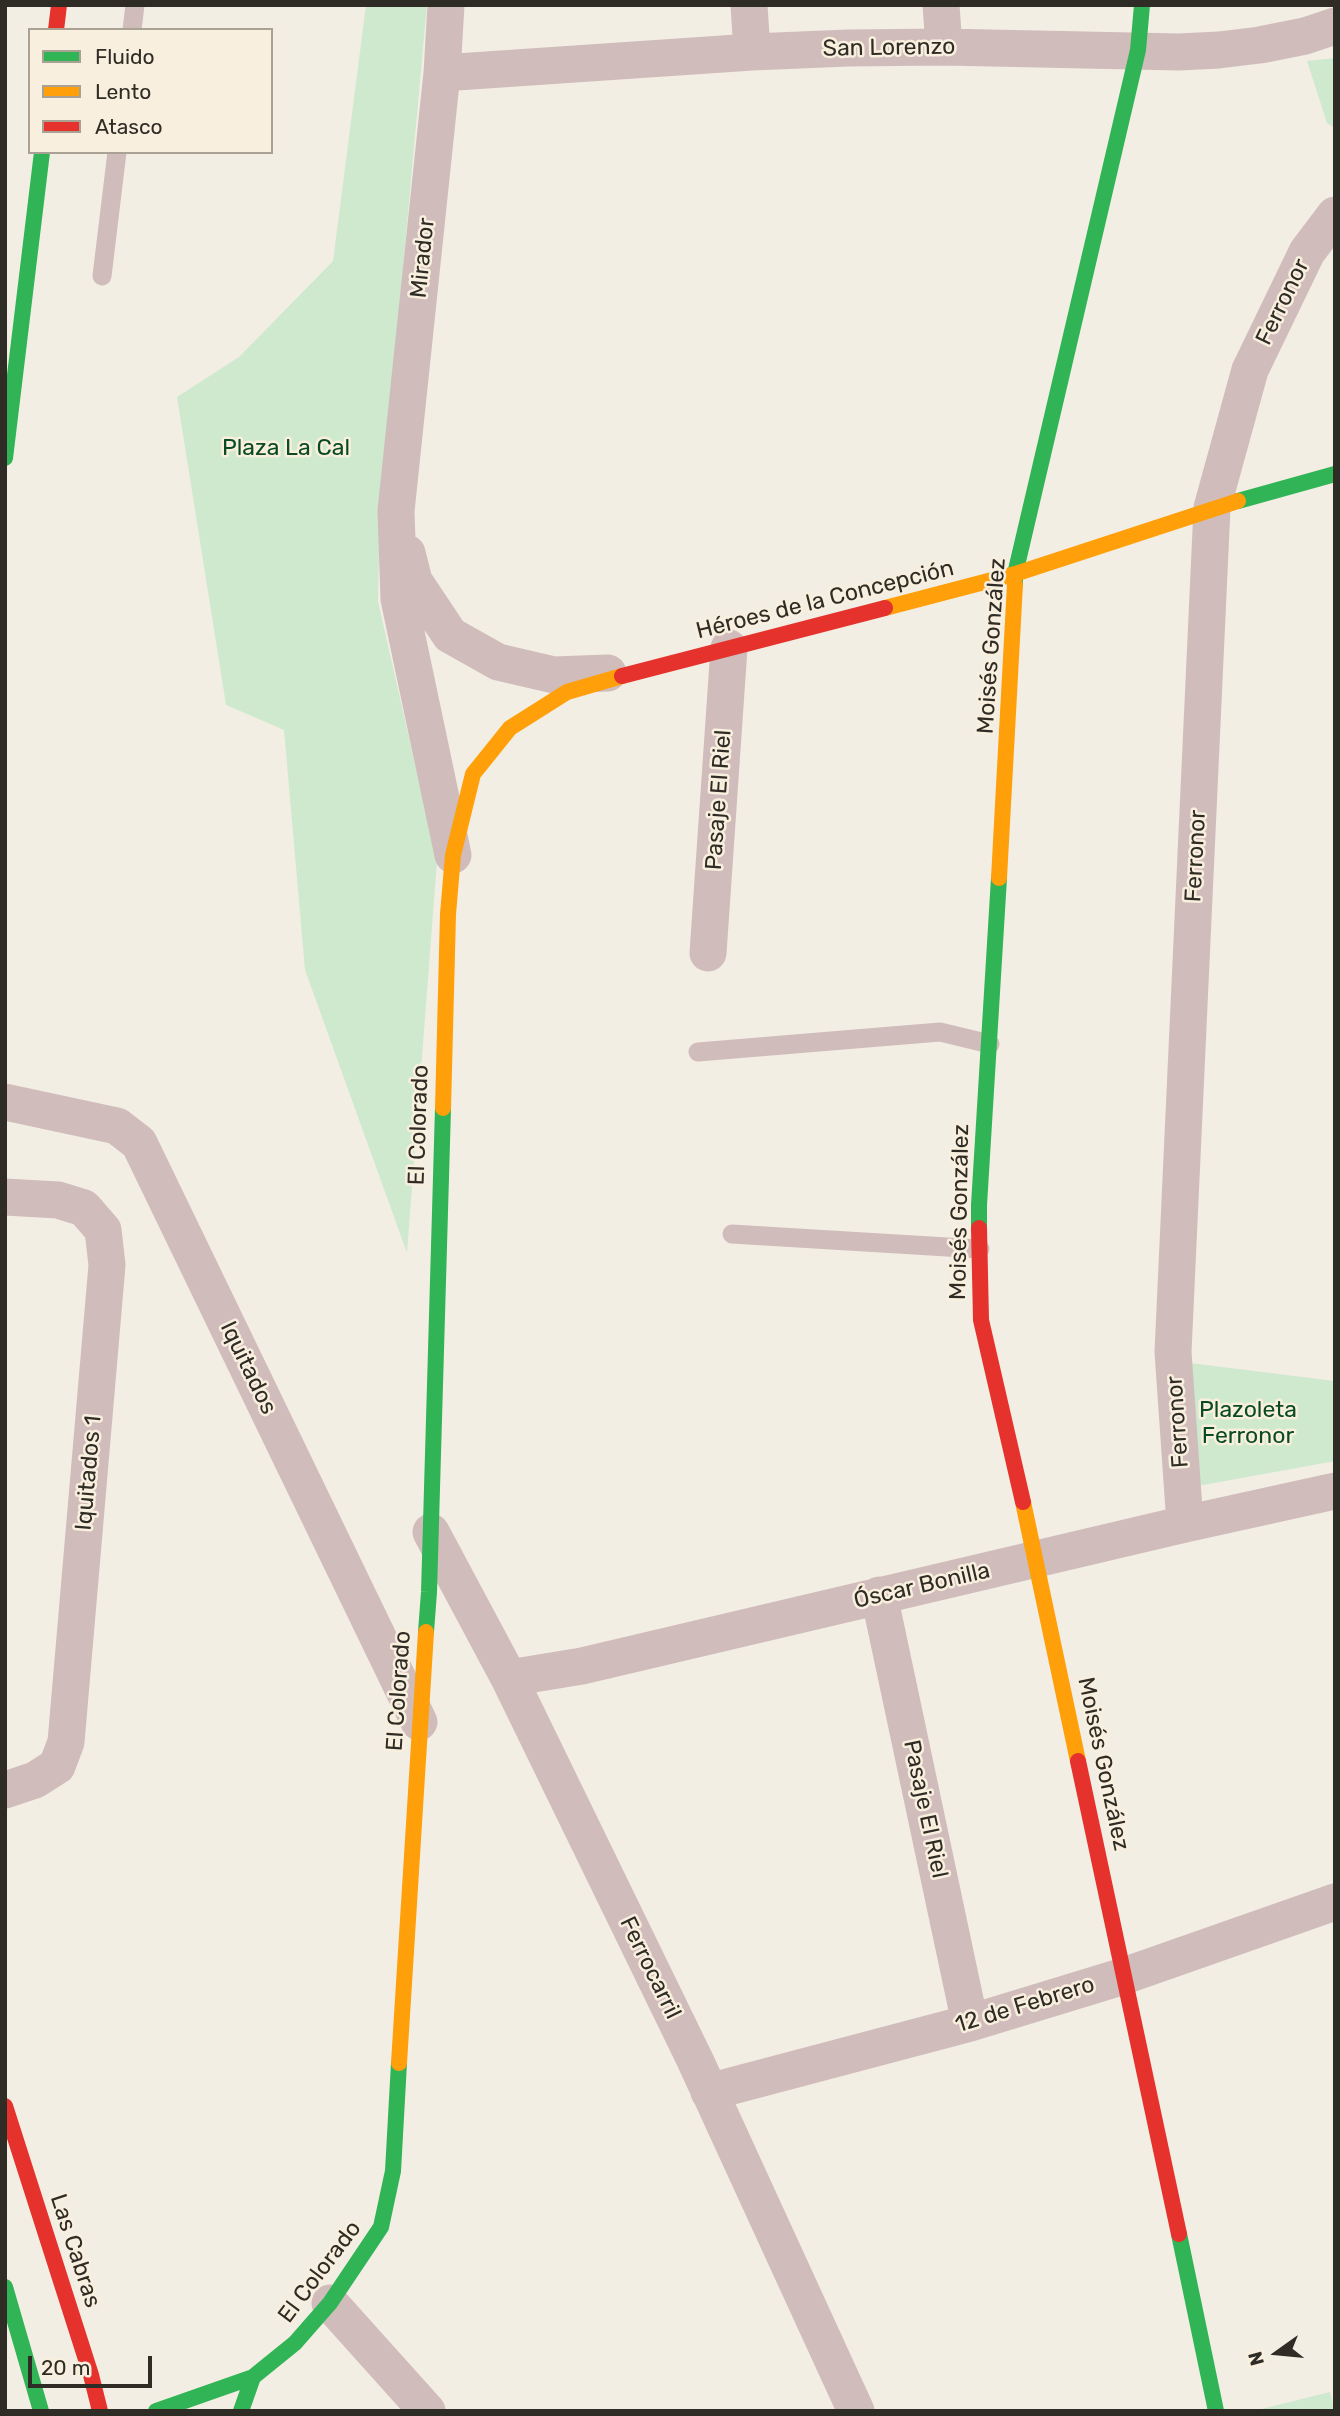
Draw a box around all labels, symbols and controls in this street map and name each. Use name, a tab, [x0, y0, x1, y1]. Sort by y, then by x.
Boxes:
legend	[28, 28, 273, 154]
street label: San Lorenzo	[822, 33, 956, 63]
text: Fluido	[95, 44, 155, 69]
text: Lento	[95, 79, 151, 104]
text: Atasco	[95, 114, 163, 139]
street label: Mirador	[405, 216, 441, 300]
street label: Ferronor	[1250, 254, 1316, 350]
park label: Plaza La Cal	[222, 434, 350, 462]
street label: Héroes de la Concepción	[693, 555, 957, 645]
street label: Moisés González	[972, 557, 1012, 735]
street label: Pasaje El Riel	[700, 729, 738, 871]
street label: Ferronor	[1180, 809, 1212, 903]
street label: El Colorado	[403, 1064, 435, 1186]
street label: Moisés González	[945, 1124, 975, 1300]
street label: Iquitados	[214, 1317, 282, 1419]
street label: Ferronor	[1161, 1375, 1195, 1469]
park label: Plazoleta Ferronor	[1199, 1396, 1297, 1450]
street label: Iquitados 1	[70, 1414, 108, 1532]
street label: Óscar Bonilla	[851, 1557, 993, 1615]
street label: El Colorado	[381, 1630, 417, 1752]
street label: Moisés González	[1071, 1675, 1135, 1853]
street label: Pasaje El Riel	[897, 1737, 953, 1881]
street label: Ferrocarril	[613, 1912, 687, 2024]
street label: 12 de Febrero	[952, 1971, 1098, 2039]
street label: Las Cabras	[44, 2191, 106, 2311]
street label: El Colorado	[273, 2216, 367, 2328]
north arrow	[1242, 2318, 1312, 2388]
scale bar	[32, 2342, 156, 2386]
text: N	[1243, 2349, 1269, 2368]
text: 20 m	[41, 2355, 90, 2380]

